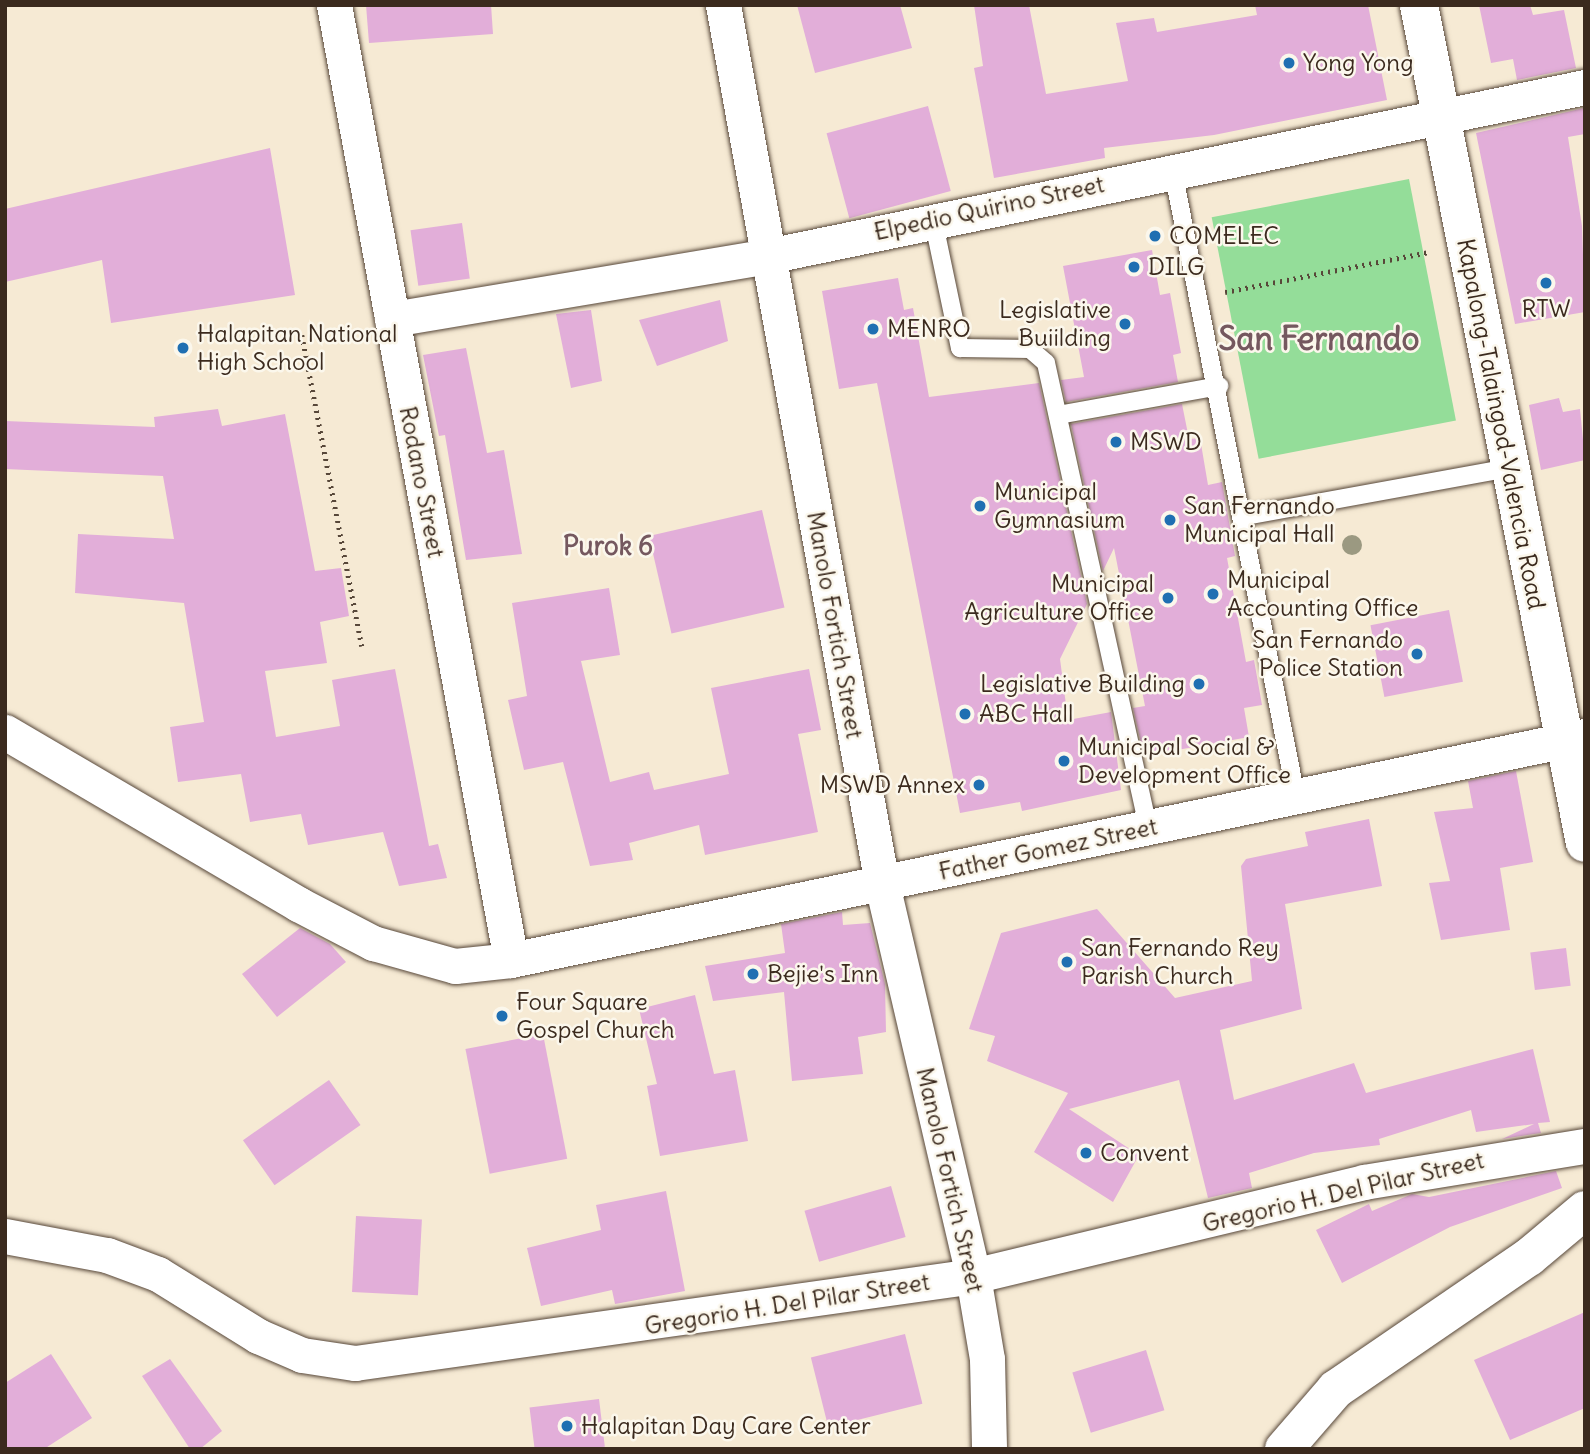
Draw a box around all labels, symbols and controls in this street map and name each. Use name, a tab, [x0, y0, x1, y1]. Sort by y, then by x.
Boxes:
place label: Yong Yong	[1303, 49, 1414, 77]
marker: Yong Yong	[1281, 55, 1297, 71]
street label: Elpedio Quirino Street	[871, 170, 1107, 246]
place label: COMELEC	[1169, 222, 1279, 250]
marker: COMELEC	[1147, 228, 1163, 244]
street label: Kapalong-Talaingod-Valencia Road	[1451, 236, 1551, 612]
place label: DILG	[1148, 253, 1204, 281]
marker: DILG	[1126, 259, 1142, 275]
marker: RTW	[1538, 275, 1554, 291]
place label: RTW	[1521, 295, 1571, 323]
place label: Legislative Buiilding	[999, 296, 1111, 352]
place label: MENRO	[887, 315, 971, 343]
marker: Legislative Buiilding	[1117, 316, 1133, 332]
place label: Halapitan National High School	[197, 320, 397, 376]
district label: San Fernando	[1219, 320, 1419, 358]
marker: MENRO	[865, 321, 881, 337]
marker: Halapitan National High School	[175, 340, 191, 356]
street label: Rodano Street	[393, 404, 451, 560]
place label: MSWD	[1130, 428, 1202, 456]
marker: MSWD	[1108, 434, 1124, 450]
place label: Municipal Gymnasium	[994, 478, 1125, 534]
place label: San Fernando Municipal Hall	[1184, 492, 1335, 548]
marker: Municipal Gymnasium	[972, 498, 988, 514]
street label: Manolo Fortich Street	[801, 509, 869, 741]
marker: San Fernando Municipal Hall	[1162, 512, 1178, 528]
district label: Purok 6	[563, 530, 653, 562]
place label: Municipal Accounting Office	[1227, 566, 1418, 622]
place label: Municipal Agriculture Office	[964, 570, 1154, 626]
marker: Municipal Accounting Office	[1205, 586, 1221, 602]
marker: Municipal Agriculture Office	[1160, 590, 1176, 606]
place label: San Fernando Police Station	[1252, 626, 1403, 682]
marker: San Fernando Police Station	[1409, 646, 1425, 662]
place label: Legislative Building	[980, 670, 1185, 698]
marker: Legislative Building	[1191, 676, 1207, 692]
place label: ABC Hall	[979, 700, 1073, 728]
marker: ABC Hall	[957, 706, 973, 722]
place label: Municipal Social & Development Office	[1078, 733, 1291, 789]
marker: Municipal Social & Development Office	[1056, 753, 1072, 769]
place label: MSWD Annex	[820, 771, 965, 799]
marker: MSWD Annex	[971, 777, 987, 793]
street label: Father Gomez Street	[936, 812, 1160, 886]
place label: San Fernando Rey Parish Church	[1081, 934, 1279, 990]
marker: San Fernando Rey Parish Church	[1059, 954, 1075, 970]
place label: Bejie's Inn	[767, 960, 879, 988]
marker: Bejie's Inn	[745, 966, 761, 982]
place label: Four Square Gospel Church	[516, 988, 675, 1044]
marker: Four Square Gospel Church	[494, 1008, 510, 1024]
street label: Manolo Fortich Street	[910, 1065, 990, 1295]
place label: Convent	[1100, 1139, 1189, 1167]
marker: Convent	[1078, 1145, 1094, 1161]
street label: Gregorio H. Del Pilar Street	[1199, 1146, 1487, 1238]
street label: Gregorio H. Del Pilar Street	[643, 1267, 931, 1341]
place label: Halapitan Day Care Center	[581, 1412, 871, 1440]
marker: Halapitan Day Care Center	[559, 1418, 575, 1434]

